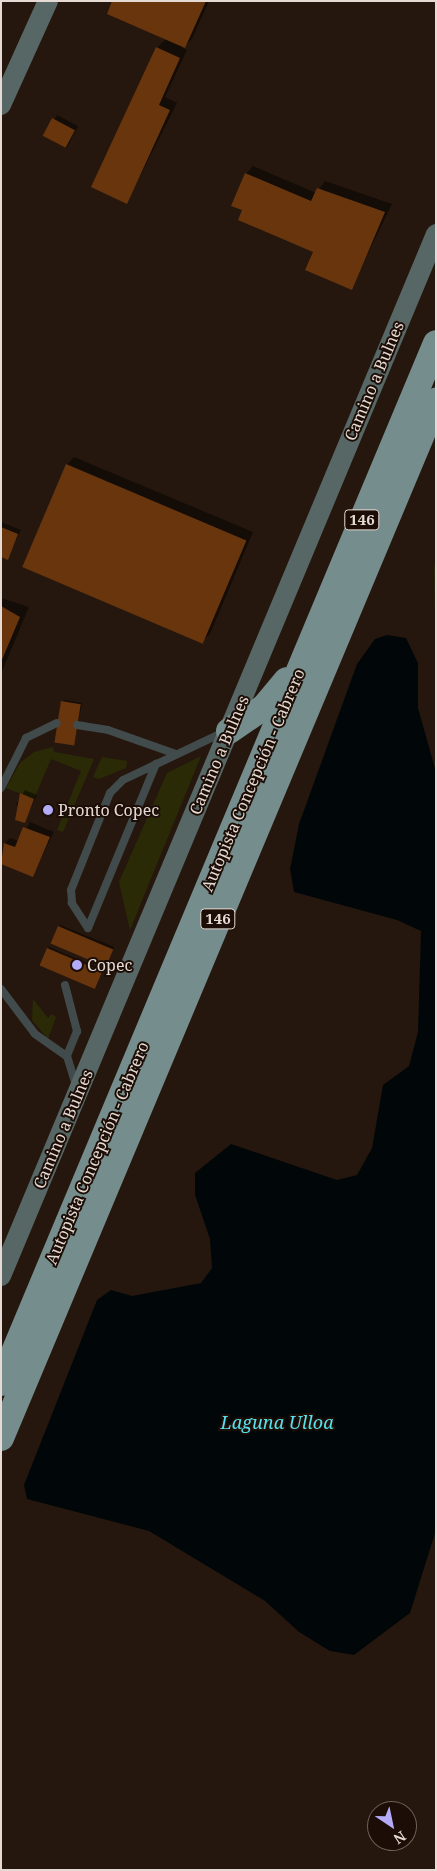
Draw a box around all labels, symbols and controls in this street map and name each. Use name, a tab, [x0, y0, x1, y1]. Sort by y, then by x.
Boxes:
street label: Camino a Bulnes	[340, 319, 408, 443]
road number: 146	[343, 508, 381, 532]
street label: Autopista Concepción - Cabrero	[197, 666, 309, 894]
street label: Camino a Bulnes	[185, 693, 253, 817]
place label: Pronto Copec	[58, 800, 159, 820]
marker: Pronto Copec	[42, 804, 54, 816]
road number: 146	[199, 906, 237, 932]
place label: Copec	[87, 955, 132, 975]
marker: Copec	[71, 959, 83, 971]
street label: Autopista Concepción - Cabrero	[41, 1039, 153, 1267]
street label: Camino a Bulnes	[29, 1067, 97, 1191]
water label: Laguna Ulloa	[220, 1411, 334, 1433]
north arrow	[367, 1801, 417, 1851]
text: N	[390, 1827, 410, 1849]

